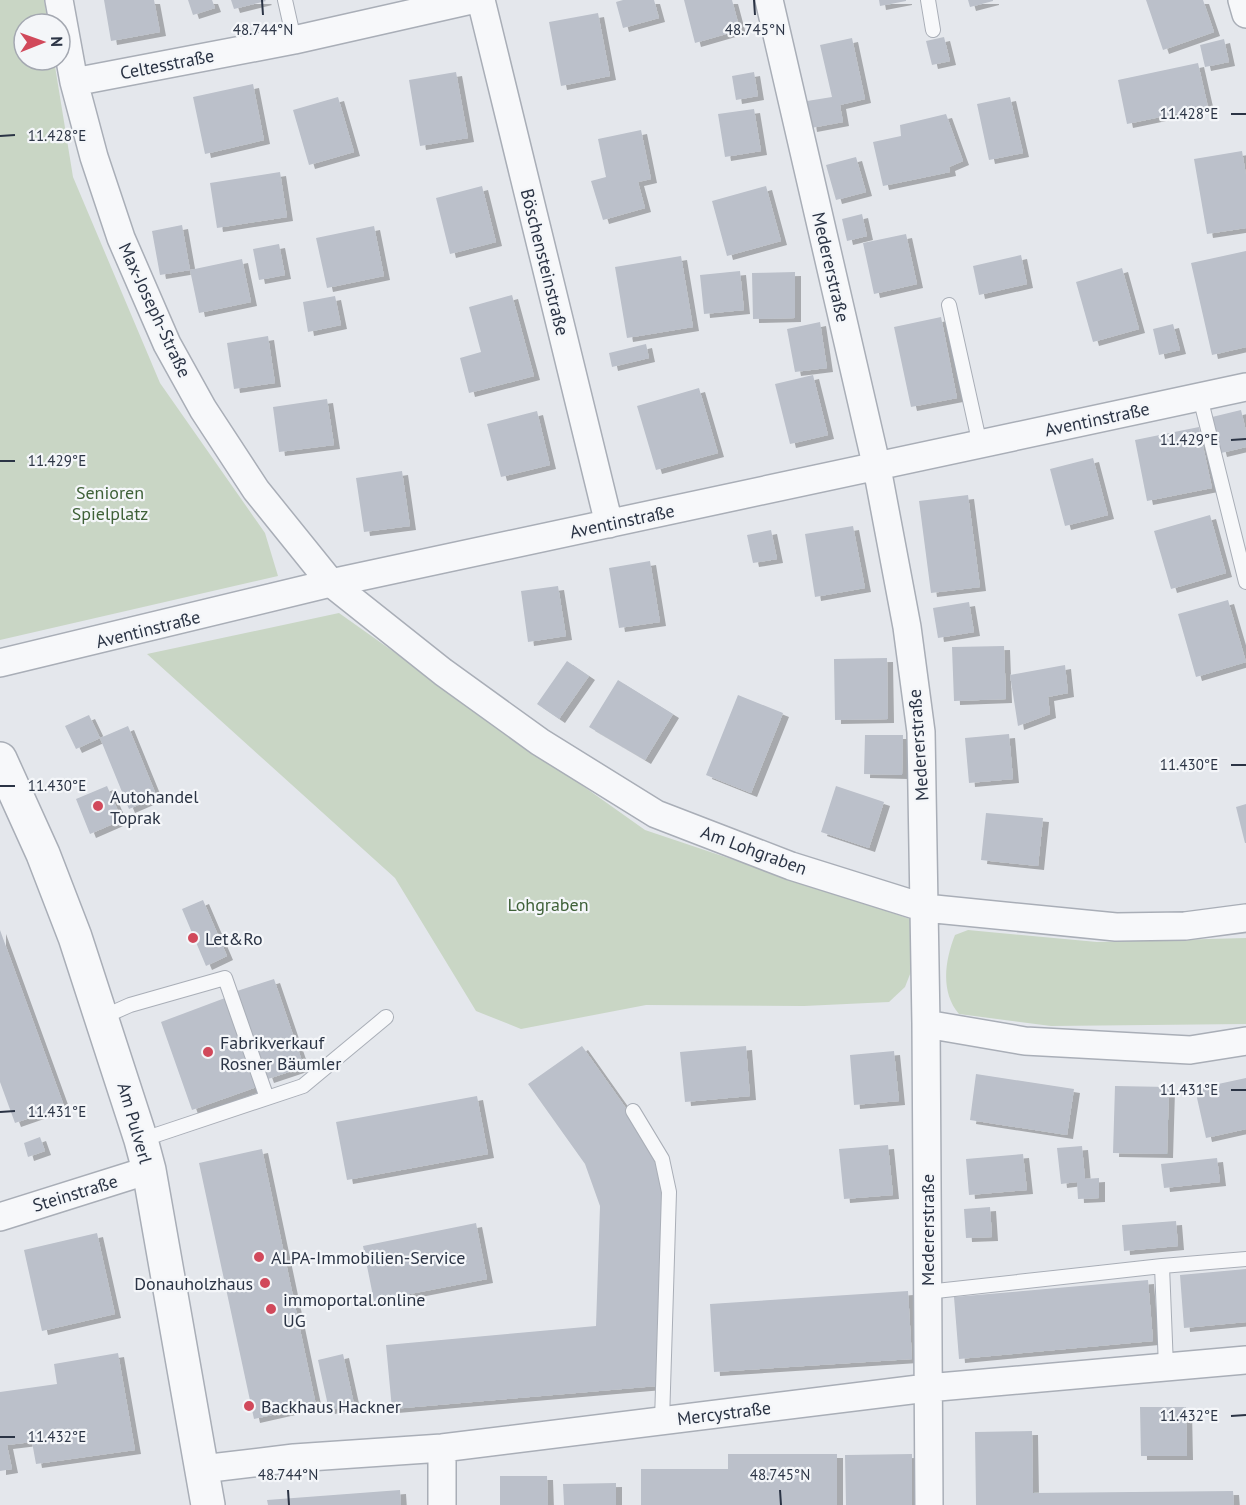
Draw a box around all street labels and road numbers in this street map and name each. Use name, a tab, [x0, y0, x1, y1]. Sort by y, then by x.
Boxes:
street label: Celtesstraße	[118, 44, 216, 84]
street label: Böschensteinstraße	[516, 186, 574, 338]
street label: Medererstraße	[807, 210, 855, 324]
street label: Max-Joseph-Straße	[114, 239, 196, 381]
street label: Aventinstraße	[1042, 397, 1152, 441]
street label: Aventinstraße	[567, 499, 677, 543]
street label: Aventinstraße	[93, 605, 203, 653]
street label: Medererstraße	[903, 688, 933, 802]
street label: Am Lohgraben	[698, 820, 810, 880]
street label: Am Pulverl	[112, 1080, 158, 1167]
street label: Steinstraße	[30, 1169, 120, 1217]
street label: Medererstraße	[916, 1174, 939, 1286]
street label: Mercystraße	[676, 1396, 772, 1430]

